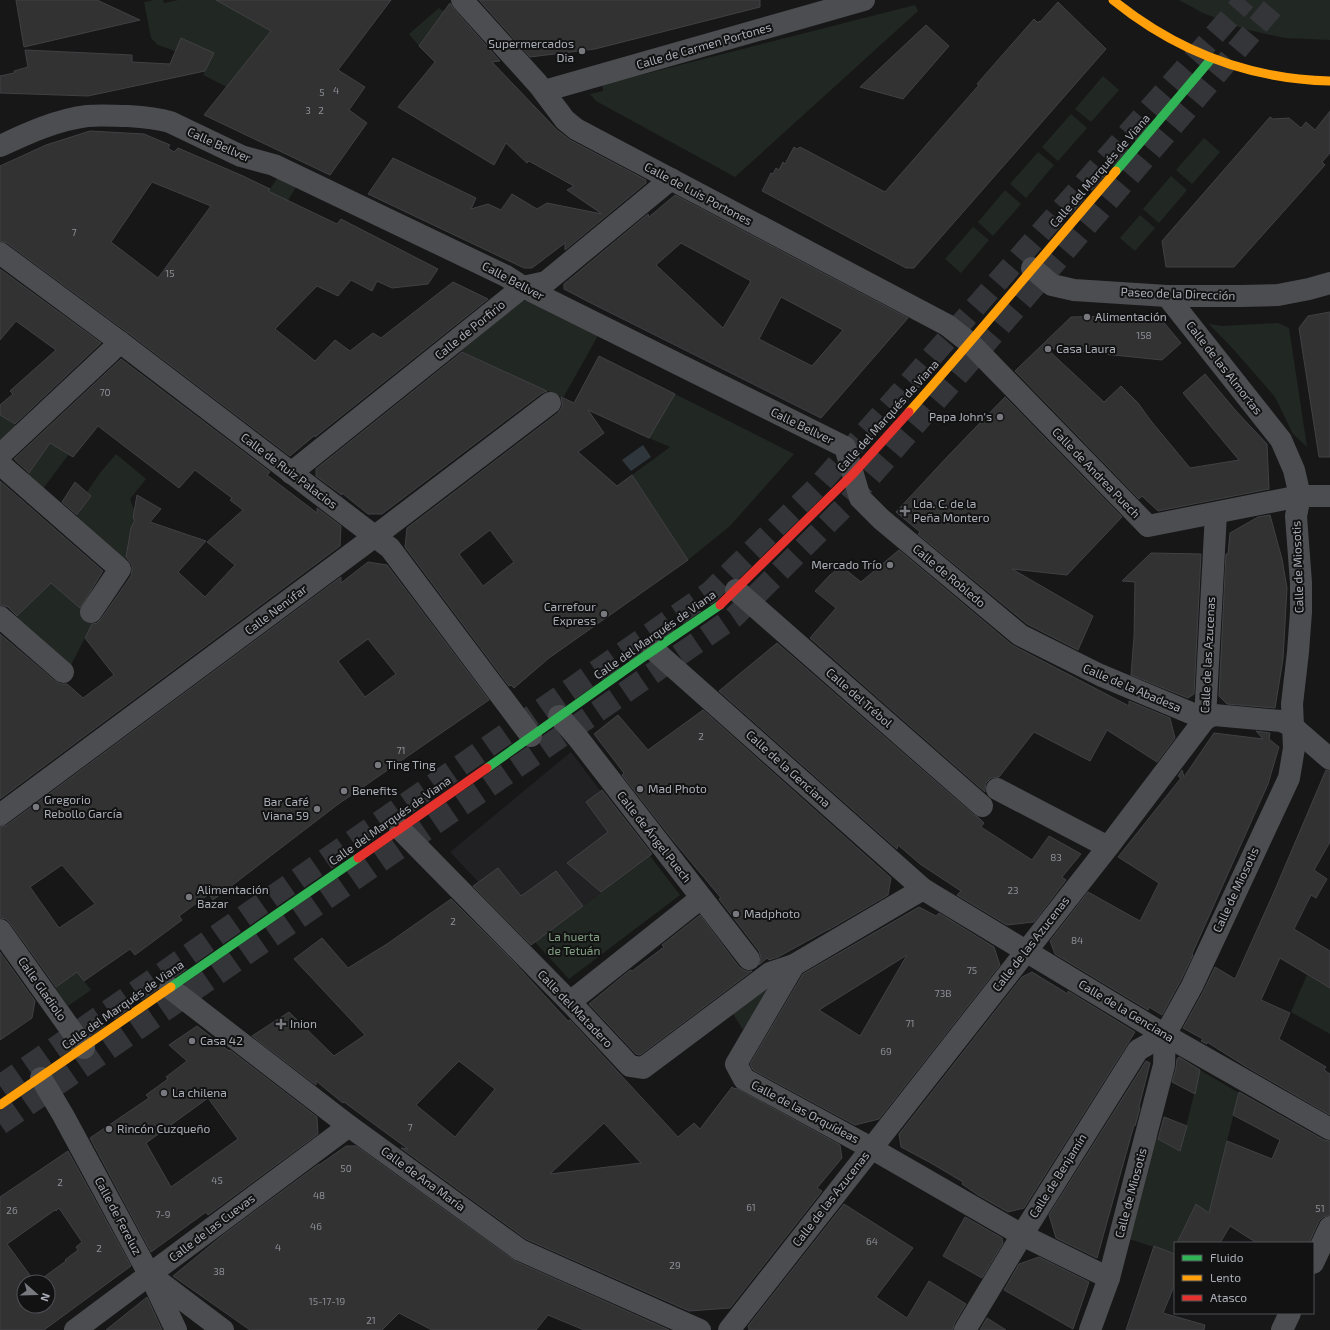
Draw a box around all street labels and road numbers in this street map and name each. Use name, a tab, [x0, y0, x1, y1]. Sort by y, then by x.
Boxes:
street label: Calle de Carmen Portones	[634, 19, 773, 71]
street label: Calle del Marqués de Viana	[1046, 111, 1152, 230]
street label: Calle Bellver	[186, 124, 253, 164]
street label: Calle de Luis Portones	[642, 159, 755, 227]
street label: Calle Bellver	[480, 258, 547, 302]
street label: Paseo de la Dirección	[1120, 284, 1236, 302]
street label: Calle de Porfirio	[431, 297, 507, 362]
street label: Calle de las Almortas	[1184, 318, 1266, 417]
street label: Calle del Marqués de Viana	[833, 356, 941, 474]
street label: Calle Bellver	[769, 404, 836, 446]
street label: Calle de Andrea Puech	[1050, 424, 1144, 520]
street label: Calle de Ruiz Palacios	[239, 429, 341, 511]
street label: Calle de Miosotis	[1288, 521, 1306, 614]
street label: Calle de Robledo	[911, 541, 989, 610]
street label: Calle Nenúfar	[241, 581, 309, 637]
street label: Calle del Marqués de Viana	[591, 587, 718, 682]
street label: Calle de las Azucenas	[1197, 596, 1217, 714]
street label: Calle de la Abadesa	[1081, 660, 1184, 714]
street label: Calle del Trébol	[824, 665, 896, 730]
street label: Calle de la Genciana	[744, 727, 834, 810]
street label: Calle del Marqués de Viana	[326, 773, 453, 868]
street label: Calle de Ángel Puech	[615, 788, 695, 885]
street label: Calle de Miosotis	[1209, 845, 1261, 934]
street label: Calle de las Azucenas	[989, 893, 1072, 994]
street label: Calle Gladiolo	[16, 954, 70, 1023]
street label: Calle del Marqués de Viana	[59, 957, 186, 1052]
street label: Calle del Matadero	[535, 967, 616, 1050]
street label: Calle de la Genciana	[1076, 976, 1177, 1044]
street label: Calle de las Orquídeas	[749, 1077, 862, 1145]
street label: Calle de Benjamín	[1026, 1131, 1090, 1221]
street label: Calle de Ana María	[379, 1143, 468, 1213]
street label: Calle de Miosotis	[1111, 1146, 1149, 1239]
street label: Calle de las Azucenas	[789, 1148, 872, 1249]
street label: Calle de Fereluz	[93, 1174, 145, 1257]
street label: Calle de las Cuevas	[166, 1190, 257, 1264]

